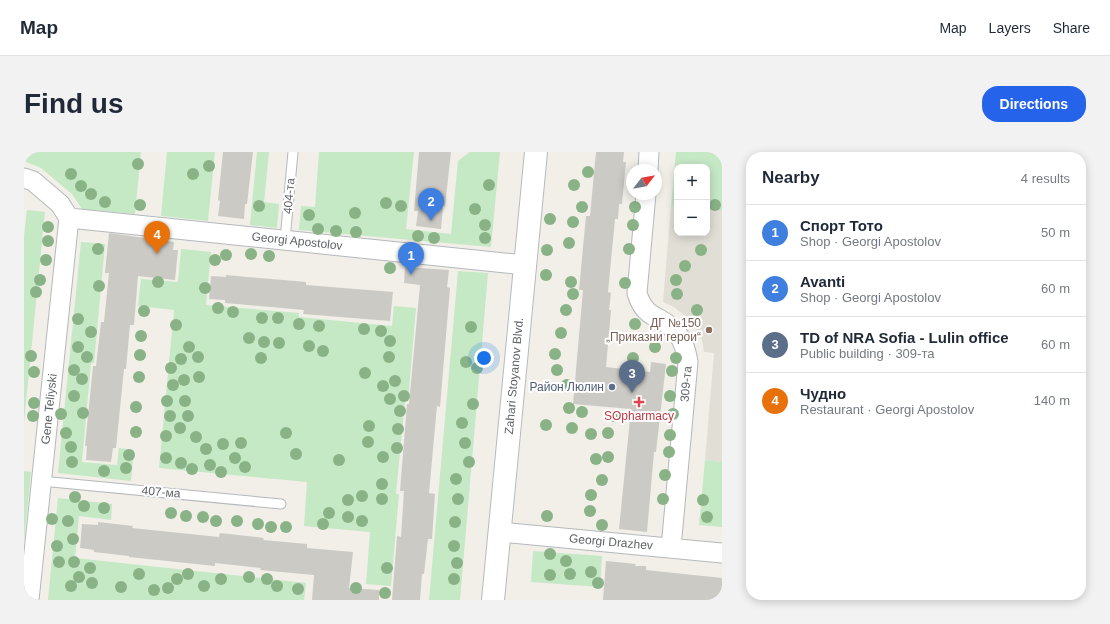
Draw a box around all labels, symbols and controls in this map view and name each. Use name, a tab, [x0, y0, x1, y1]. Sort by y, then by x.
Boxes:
text: Map	[20, 17, 58, 38]
text: Map	[939, 20, 967, 36]
text: Layers	[989, 20, 1031, 36]
text: Share	[1053, 20, 1090, 36]
button: Directions	[982, 86, 1086, 122]
text: Find us	[24, 88, 124, 119]
north arrow	[626, 164, 662, 200]
map controls	[674, 164, 710, 236]
button: +	[674, 164, 710, 200]
text: Nearby	[762, 168, 820, 187]
text: 4 results	[1021, 171, 1070, 186]
street label: 404-та	[280, 177, 298, 215]
pin: 2	[418, 188, 444, 221]
button: −	[674, 200, 710, 236]
text: Спорт Тото	[800, 217, 883, 234]
pin: 4	[144, 221, 170, 254]
text: 1	[771, 225, 779, 240]
text: 50 m	[1041, 225, 1070, 240]
street label: Georgi Apostolov	[251, 229, 343, 253]
text: Shop · Georgi Apostolov	[800, 234, 941, 249]
pin: 1	[398, 242, 424, 275]
text: Avanti	[800, 273, 845, 290]
text: 2	[771, 281, 779, 296]
text: 60 m	[1041, 281, 1070, 296]
text: Shop · Georgi Apostolov	[800, 290, 941, 305]
place label: ДГ №150 „Приказни герои“	[606, 316, 701, 344]
street label: Zahari Stoyanov Blvd.	[502, 317, 526, 435]
marker: ДГ №150 „Приказни герои“	[704, 325, 714, 335]
text: TD of NRA Sofia - Lulin office	[800, 329, 1009, 346]
text: 3	[771, 337, 779, 352]
text: 60 m	[1041, 337, 1070, 352]
text: Public building · 309-та	[800, 346, 934, 361]
your location	[474, 348, 494, 368]
pin: 3	[619, 360, 645, 393]
street label: 309-та	[677, 365, 695, 403]
street label: Gene Teliyski	[38, 373, 60, 445]
place label: Район Люлин	[529, 380, 604, 394]
marker: Район Люлин	[607, 382, 617, 392]
text: Чудно	[800, 385, 846, 402]
text: 4	[771, 393, 779, 408]
text: 140 m	[1034, 393, 1070, 408]
marker: SOpharmacy	[634, 397, 644, 407]
text: Restaurant · Georgi Apostolov	[800, 402, 974, 417]
place label: SOpharmacy	[604, 409, 674, 423]
street label: 407-ма	[141, 483, 181, 501]
street label: Georgi Drazhev	[569, 531, 653, 553]

